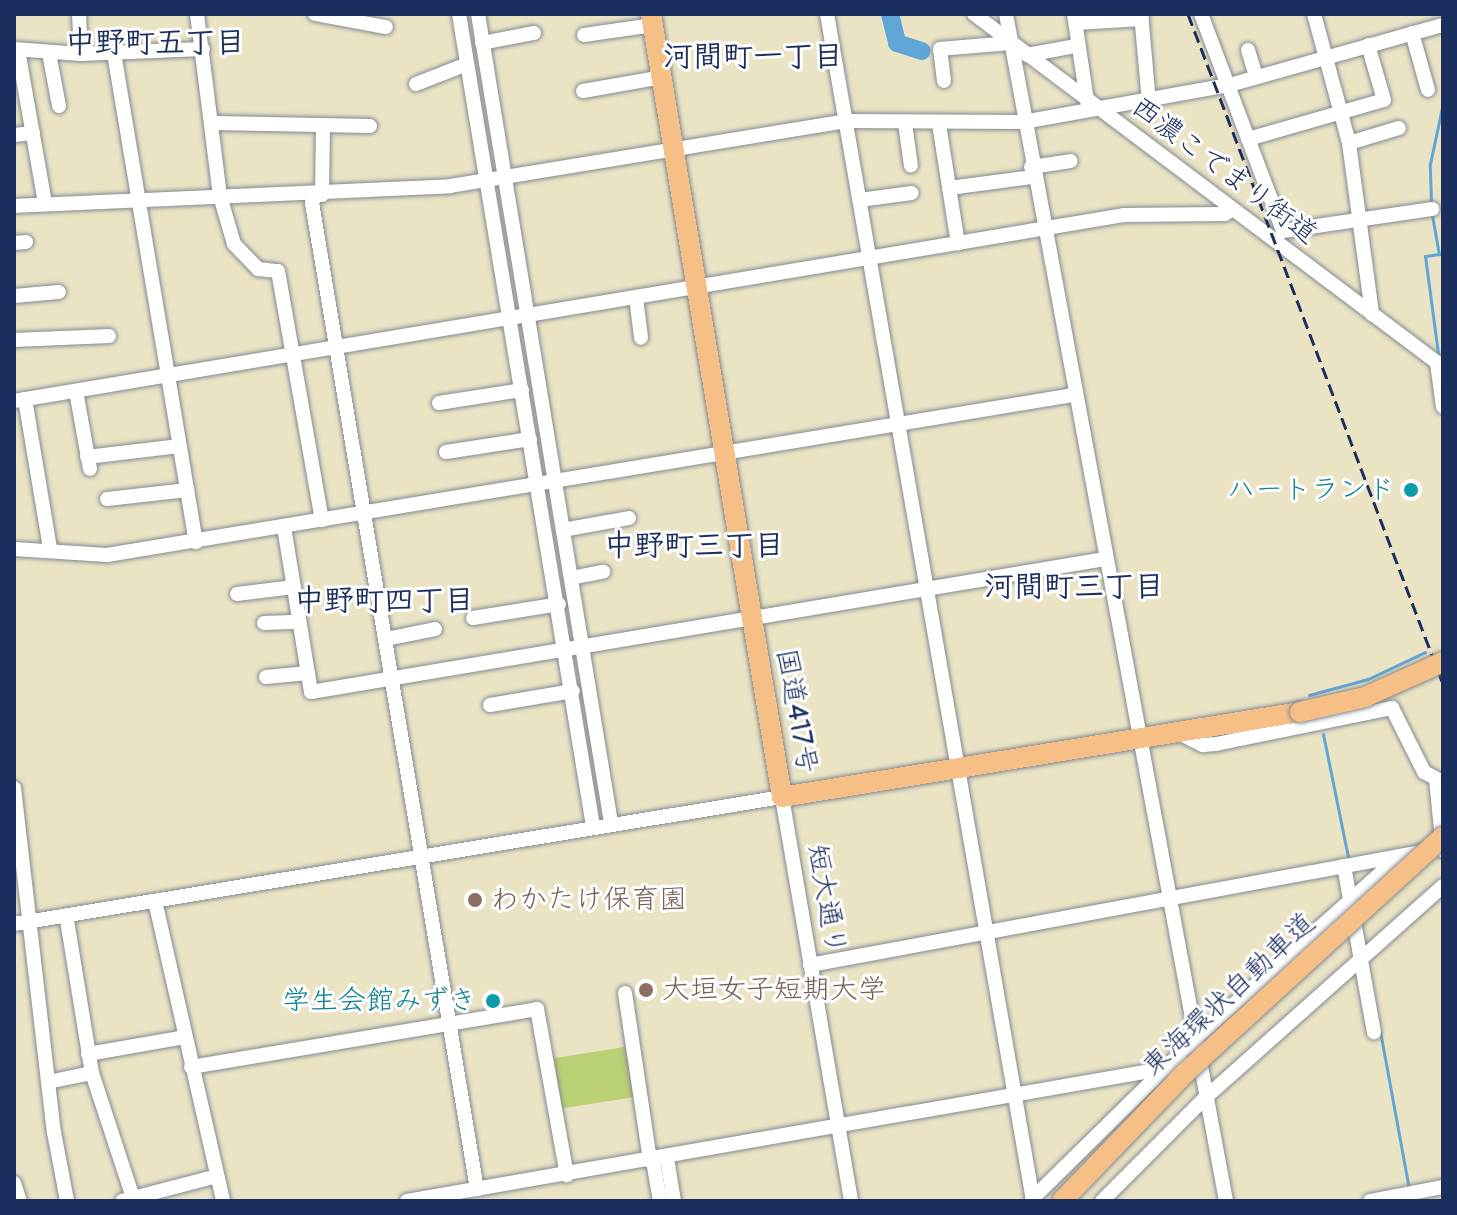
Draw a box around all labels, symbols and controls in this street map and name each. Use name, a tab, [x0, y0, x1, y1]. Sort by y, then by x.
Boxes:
district label: 中野町五丁目	[65, 25, 245, 61]
district label: 河間町一丁目	[663, 39, 843, 75]
street label: 西濃こでまり街道	[1124, 90, 1324, 252]
place label: ハートランド	[1227, 473, 1395, 507]
marker: ハートランド	[1402, 481, 1420, 499]
district label: 中野町三丁目	[604, 528, 784, 564]
district label: 河間町三丁目	[984, 569, 1164, 605]
district label: 中野町四丁目	[294, 583, 474, 619]
street label: 国道417号	[769, 646, 823, 776]
street label: 短大通り	[800, 842, 852, 958]
place label: わかたけ保育園	[491, 883, 687, 917]
marker: わかたけ保育園	[466, 891, 484, 909]
street label: 東海環状自動車道	[1136, 906, 1322, 1084]
place label: 大垣女子短期大学	[662, 973, 886, 1007]
marker: 大垣女子短期大学	[637, 981, 655, 999]
place label: 学生会館みずき	[281, 984, 477, 1018]
marker: 学生会館みずき	[484, 992, 502, 1010]

